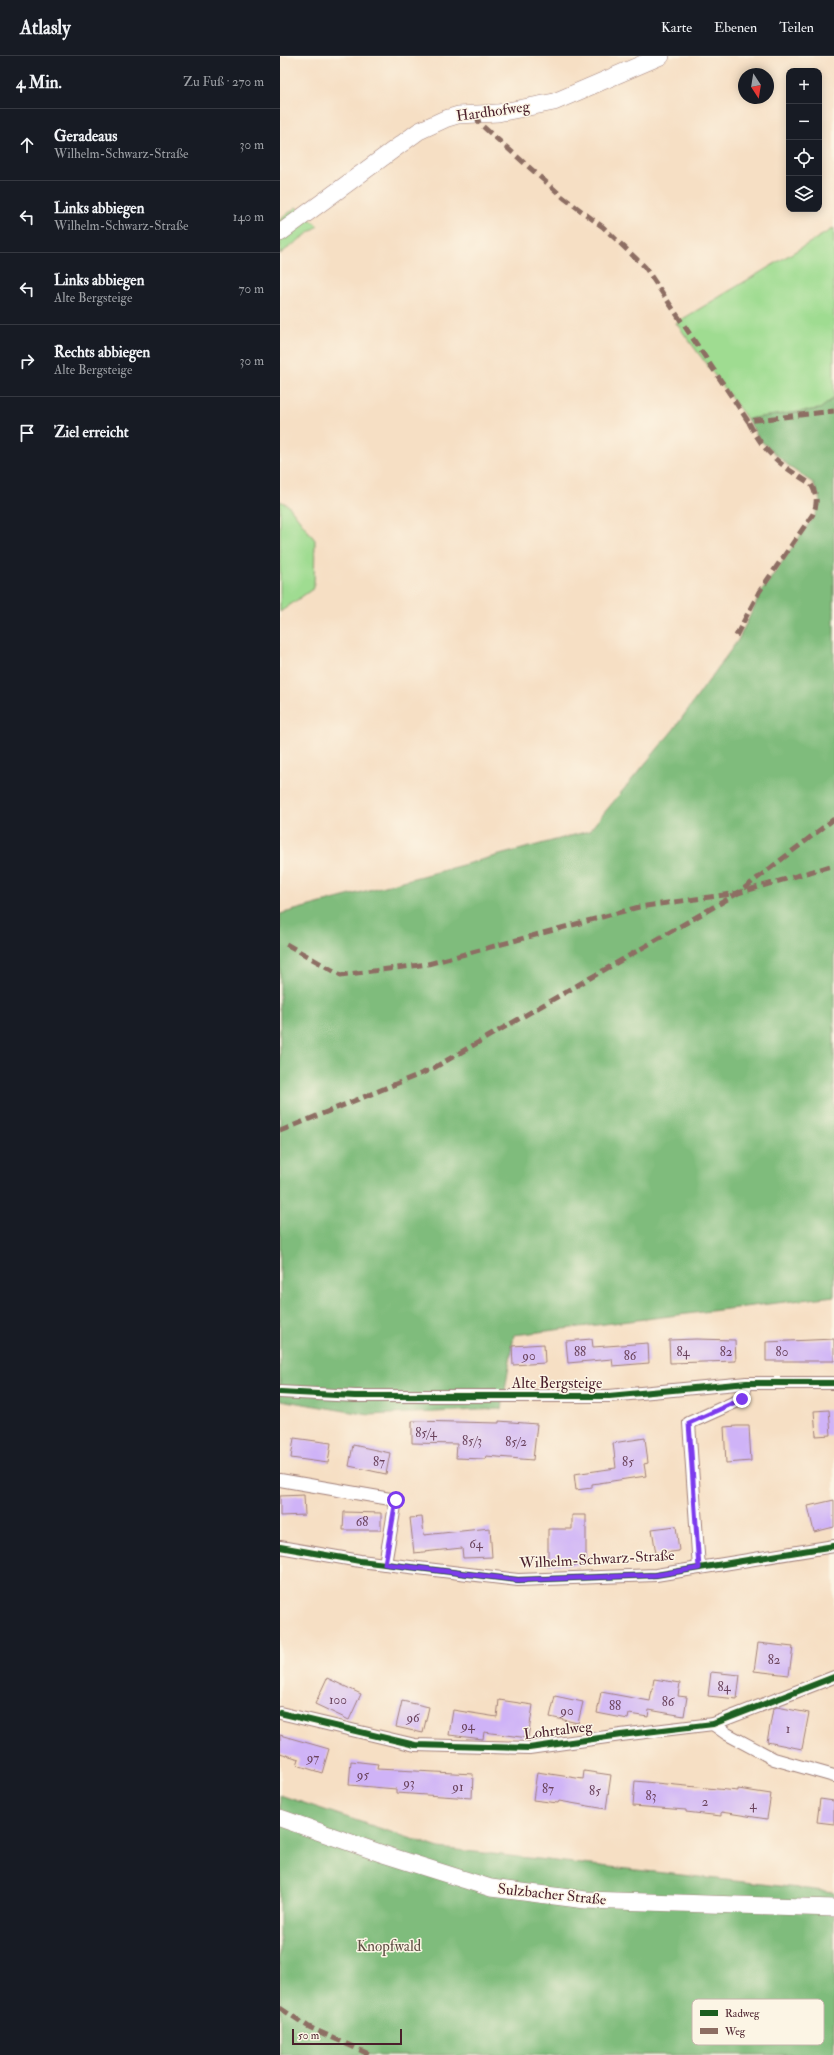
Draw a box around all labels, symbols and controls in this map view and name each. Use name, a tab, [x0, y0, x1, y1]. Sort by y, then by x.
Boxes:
text: Atlasly	[20, 16, 71, 40]
text: Karte	[661, 19, 692, 36]
text: Ebenen	[714, 19, 757, 36]
text: Teilen	[779, 19, 814, 36]
north arrow	[738, 68, 774, 104]
map controls	[786, 68, 822, 212]
button: +	[786, 68, 822, 104]
text: 4 Min.	[16, 72, 62, 93]
text: Zu Fuß · 270 m	[183, 74, 264, 90]
street label: Hardhofweg	[455, 97, 532, 126]
button: −	[786, 104, 822, 140]
text: Geradeaus	[54, 127, 117, 146]
icon: ahead	[16, 134, 38, 156]
text: 30 m	[240, 137, 264, 153]
button: locate	[786, 140, 822, 176]
text: Wilhelm-Schwarz-Straße	[54, 146, 188, 162]
button: layers	[786, 176, 822, 212]
text: Links abbiegen	[54, 199, 144, 218]
icon: left	[16, 206, 38, 228]
text: 140 m	[233, 209, 264, 225]
text: Wilhelm-Schwarz-Straße	[54, 218, 188, 234]
text: Links abbiegen	[54, 271, 144, 290]
icon: left	[16, 278, 38, 300]
text: 70 m	[239, 281, 264, 297]
text: Alte Bergsteige	[54, 290, 132, 306]
text: Rechts abbiegen	[54, 343, 150, 362]
icon: right	[16, 350, 38, 372]
text: 30 m	[240, 353, 264, 369]
text: Alte Bergsteige	[54, 362, 132, 378]
icon: arrive	[16, 422, 38, 444]
text: Ziel erreicht	[54, 423, 129, 442]
house number: 88	[574, 1344, 586, 1360]
house number: 84	[676, 1344, 691, 1360]
house number: 82	[720, 1344, 733, 1360]
house number: 80	[776, 1344, 788, 1360]
house number: 90	[521, 1348, 536, 1364]
house number: 86	[624, 1348, 638, 1364]
street label: Alte Bergsteige	[511, 1374, 602, 1393]
route end	[733, 1390, 751, 1408]
house number: 85/4	[415, 1425, 438, 1441]
house number: 85/3	[462, 1433, 482, 1449]
house number: 85/2	[505, 1434, 527, 1450]
house number: 87	[373, 1454, 385, 1470]
house number: 85	[622, 1454, 634, 1470]
route start	[387, 1491, 405, 1509]
house number: 68	[356, 1514, 368, 1530]
house number: 64	[469, 1536, 484, 1552]
street label: Wilhelm-Schwarz-Straße	[518, 1546, 675, 1573]
house number: 82	[768, 1652, 781, 1668]
house number: 84	[717, 1679, 732, 1695]
house number: 100	[329, 1692, 347, 1708]
house number: 86	[662, 1694, 676, 1710]
house number: 88	[609, 1698, 621, 1714]
house number: 90	[559, 1703, 574, 1719]
house number: 96	[405, 1710, 421, 1726]
street label: Lohrtalweg	[523, 1717, 594, 1744]
house number: 94	[460, 1718, 476, 1734]
house number: 1	[786, 1721, 791, 1737]
house number: 97	[306, 1750, 319, 1766]
house number: 95	[356, 1767, 369, 1783]
house number: 93	[402, 1775, 415, 1791]
house number: 91	[451, 1779, 464, 1795]
house number: 87	[542, 1781, 554, 1797]
house number: 85	[589, 1783, 601, 1799]
house number: 83	[645, 1788, 657, 1804]
house number: 2	[702, 1794, 709, 1810]
house number: 4	[749, 1797, 757, 1813]
street label: Sulzbacher Straße	[497, 1879, 607, 1910]
park label: Knopfwald	[357, 1937, 422, 1957]
legend	[692, 1999, 824, 2045]
text: Radweg	[725, 2007, 760, 2020]
text: Weg	[724, 2025, 746, 2038]
scale bar	[292, 2027, 402, 2046]
text: 50 m	[298, 2029, 319, 2042]

